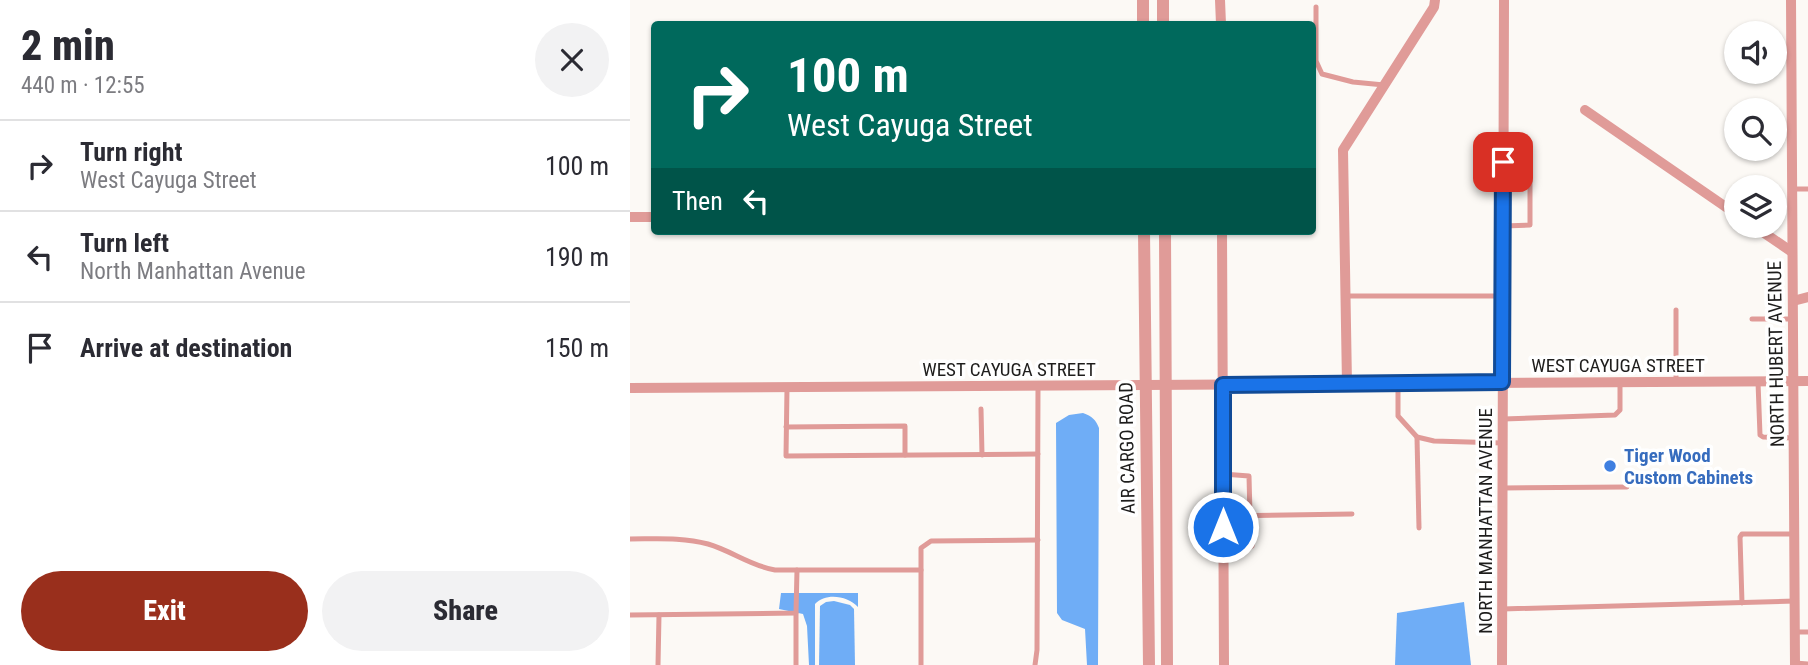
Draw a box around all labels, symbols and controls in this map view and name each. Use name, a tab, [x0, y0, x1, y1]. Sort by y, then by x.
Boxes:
text: 2 min	[21, 21, 115, 70]
map controls	[1724, 21, 1787, 238]
button: sound	[1724, 21, 1787, 84]
button: close	[535, 23, 609, 97]
text: 100 m	[787, 47, 909, 104]
icon: right	[672, 49, 763, 140]
text: 440 m · 12:55	[21, 72, 145, 99]
button: search	[1724, 98, 1787, 161]
text: West Cayuga Street	[787, 106, 1033, 144]
pin	[1473, 132, 1533, 192]
text: Turn right	[80, 137, 182, 167]
icon: arrive	[1484, 143, 1522, 181]
icon: right	[21, 147, 59, 185]
text: 100 m	[545, 151, 609, 181]
text: West Cayuga Street	[80, 167, 257, 194]
button: layers	[1724, 175, 1787, 238]
icon: left	[737, 182, 775, 220]
text: Then	[672, 186, 723, 216]
text: Turn left	[80, 228, 169, 258]
icon: left	[21, 238, 59, 276]
text: 190 m	[545, 242, 609, 272]
text: North Manhattan Avenue	[80, 258, 305, 285]
street label: NORTH HUBERT AVENUE	[1763, 261, 1789, 447]
icon: arrive	[21, 329, 59, 367]
text: Arrive at destination	[80, 333, 292, 363]
text: 150 m	[545, 333, 609, 363]
street label: WEST CAYUGA STREET	[1531, 354, 1705, 377]
street label: WEST CAYUGA STREET	[922, 358, 1096, 381]
street label: AIR CARGO ROAD	[1114, 382, 1140, 514]
street label: NORTH MANHATTAN AVENUE	[1474, 408, 1497, 634]
place label: Tiger Wood Custom Cabinets	[1624, 444, 1753, 489]
marker: Tiger Wood Custom Cabinets	[1602, 458, 1618, 474]
position arrow	[1186, 490, 1260, 564]
button: Exit	[21, 571, 308, 651]
button: Share	[322, 571, 609, 651]

